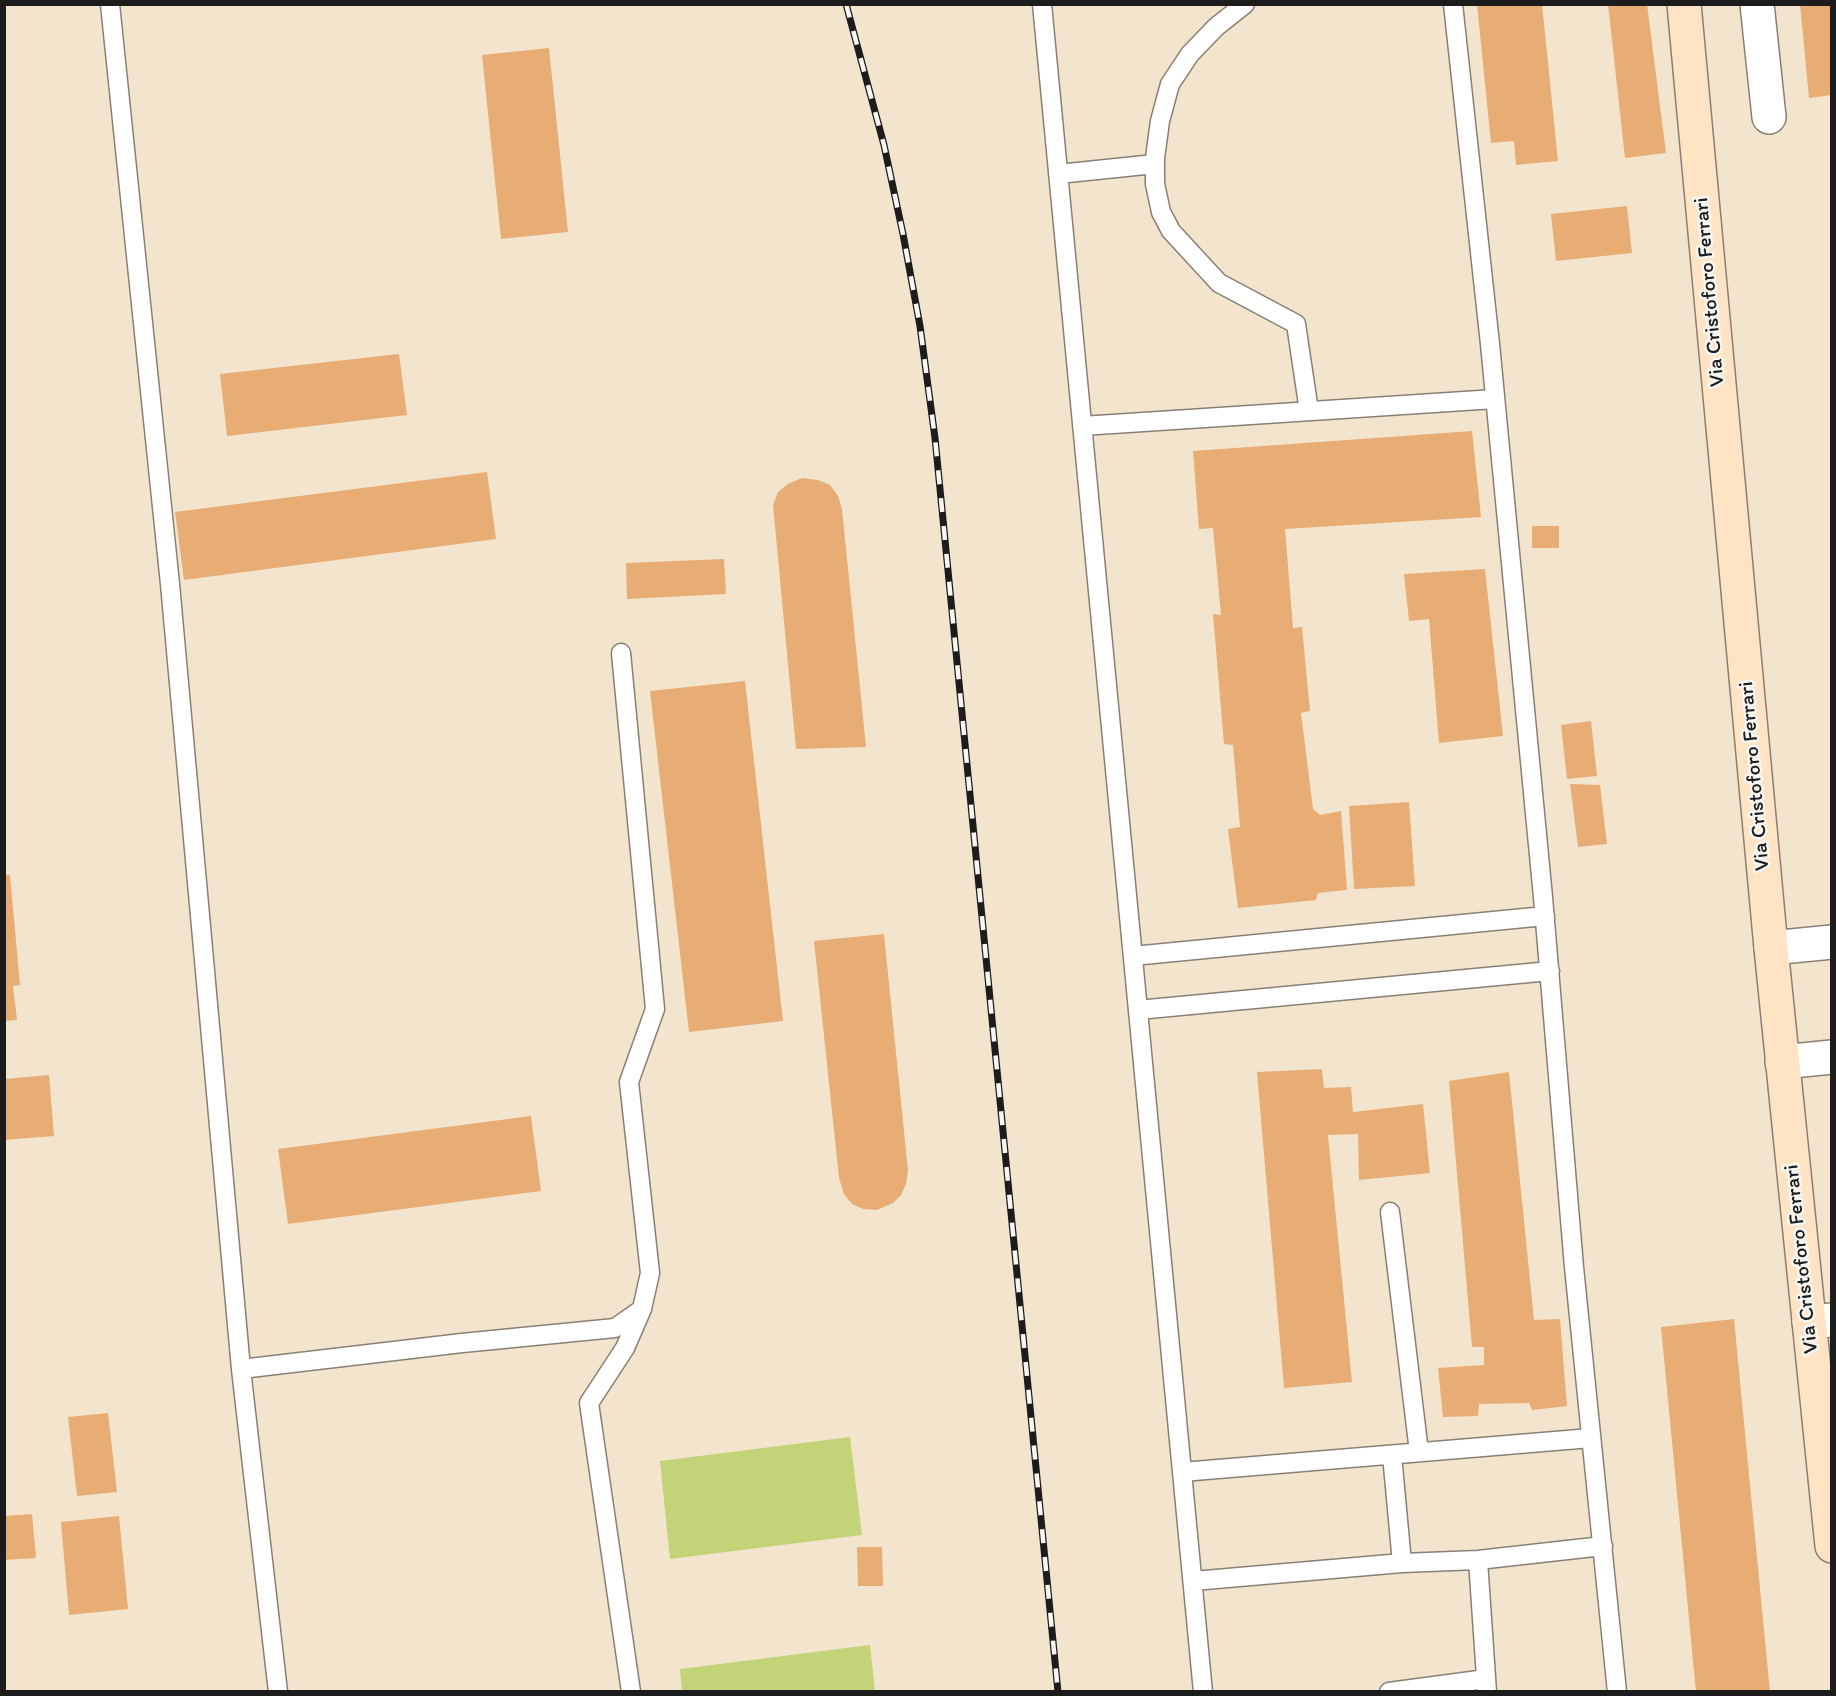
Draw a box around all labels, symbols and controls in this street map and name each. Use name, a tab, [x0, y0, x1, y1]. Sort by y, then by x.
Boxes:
street label: Via Cristoforo Ferrari	[1689, 196, 1731, 388]
street label: Via Cristoforo Ferrari	[1734, 680, 1776, 872]
street label: Via Cristoforo Ferrari	[1780, 1163, 1824, 1355]

